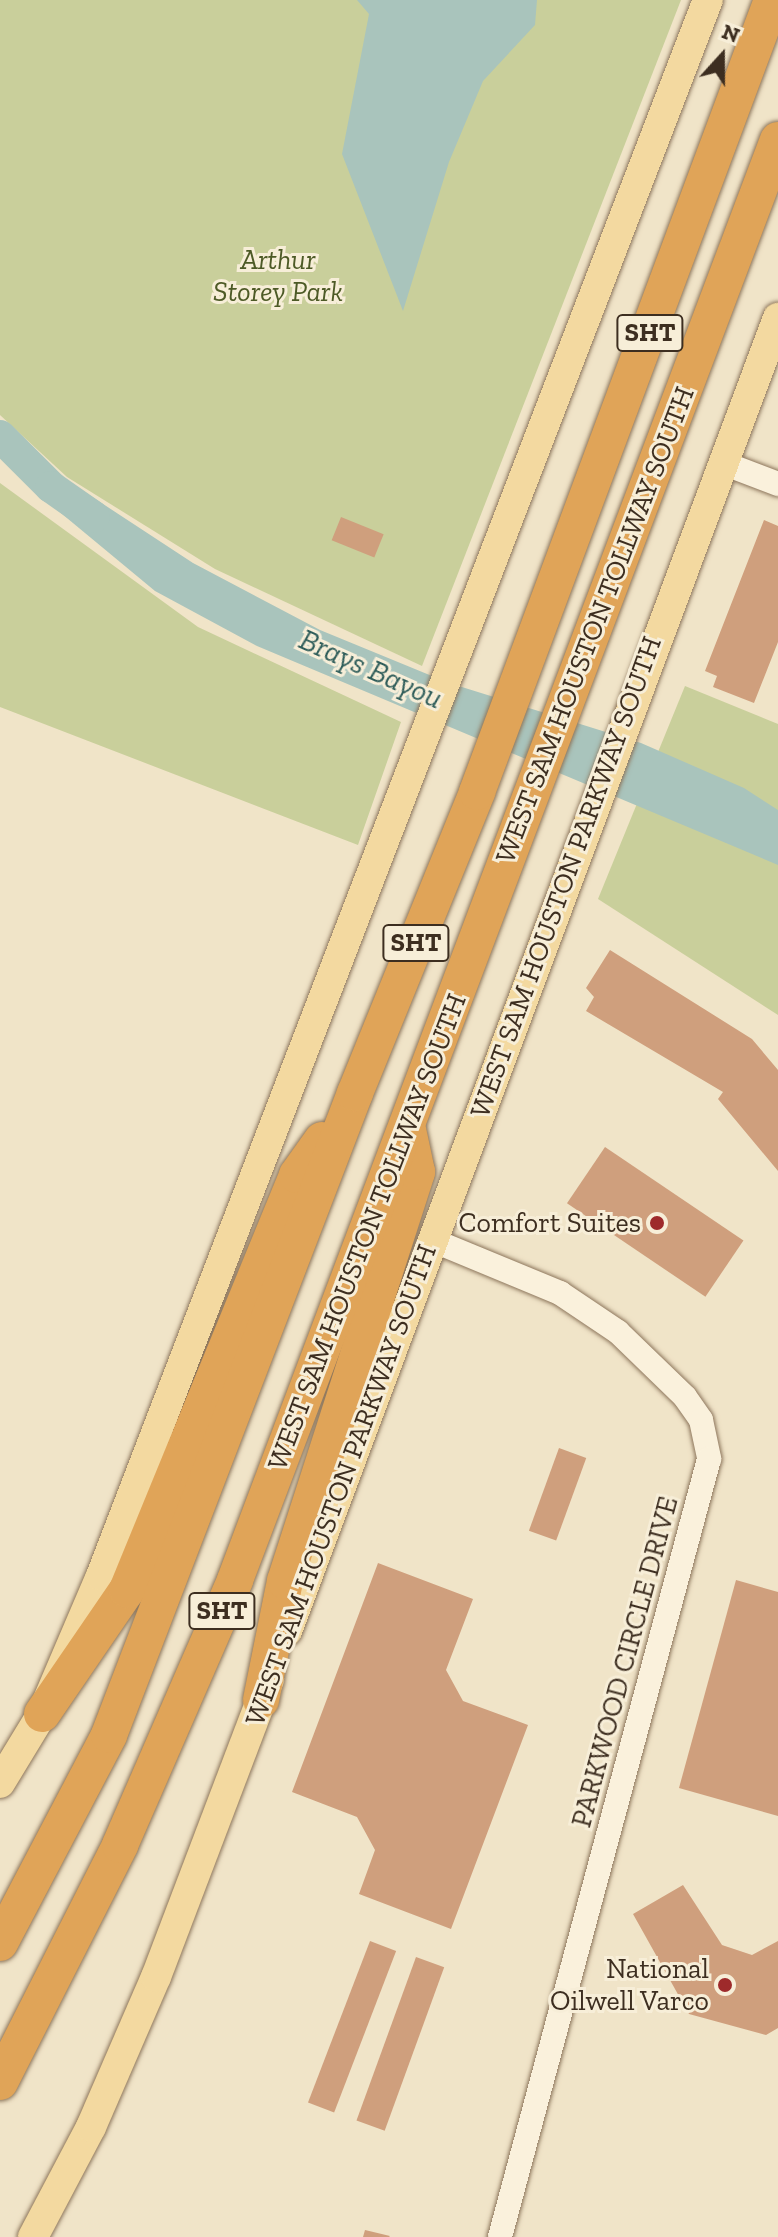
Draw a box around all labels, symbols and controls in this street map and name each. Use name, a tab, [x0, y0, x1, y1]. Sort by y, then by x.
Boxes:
north arrow	[682, 16, 762, 96]
text: N	[718, 18, 743, 49]
park label: Arthur Storey Park	[213, 243, 343, 309]
road number: SHT	[616, 311, 684, 355]
street label: WEST SAM HOUSTON TOLLWAY SOUTH	[488, 381, 702, 869]
water label: Brays Bayou	[294, 621, 448, 717]
street label: WEST SAM HOUSTON PARKWAY SOUTH	[463, 631, 669, 1123]
road number: SHT	[382, 921, 450, 965]
street label: WEST SAM HOUSTON TOLLWAY SOUTH	[260, 988, 474, 1476]
place label: Comfort Suites	[458, 1206, 641, 1240]
marker: Comfort Suites	[648, 1214, 666, 1232]
street label: WEST SAM HOUSTON PARKWAY SOUTH	[238, 1239, 444, 1731]
street label: PARKWOOD CIRCLE DRIVE	[565, 1493, 685, 1831]
road number: SHT	[188, 1589, 256, 1633]
place label: National Oilwell Varco	[549, 1952, 709, 2018]
marker: National Oilwell Varco	[716, 1976, 734, 1994]

